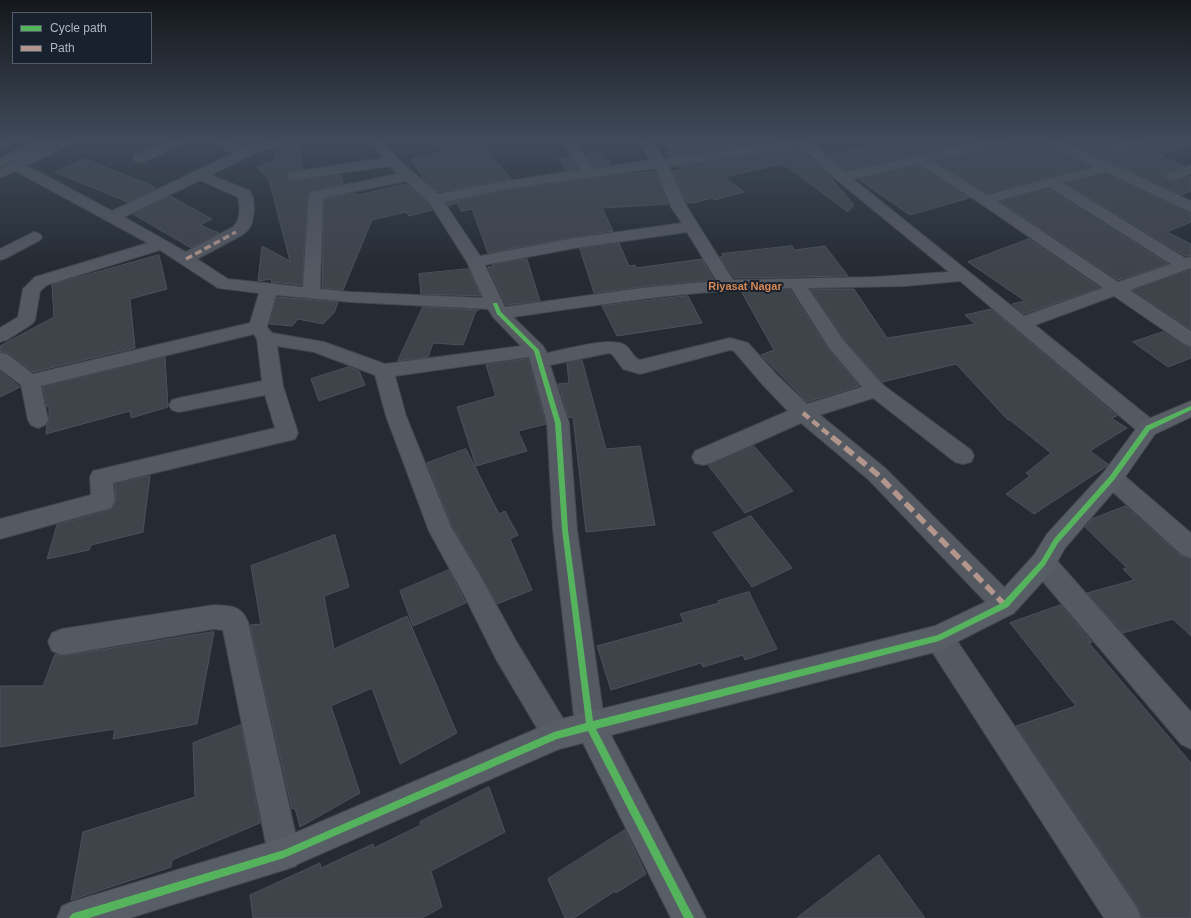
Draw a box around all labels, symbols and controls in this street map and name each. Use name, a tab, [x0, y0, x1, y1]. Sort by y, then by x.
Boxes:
legend	[12, 12, 152, 64]
text: Cycle path	[50, 21, 107, 35]
text: Path	[50, 41, 75, 55]
district label: Riyasat Nagar	[708, 280, 782, 294]

